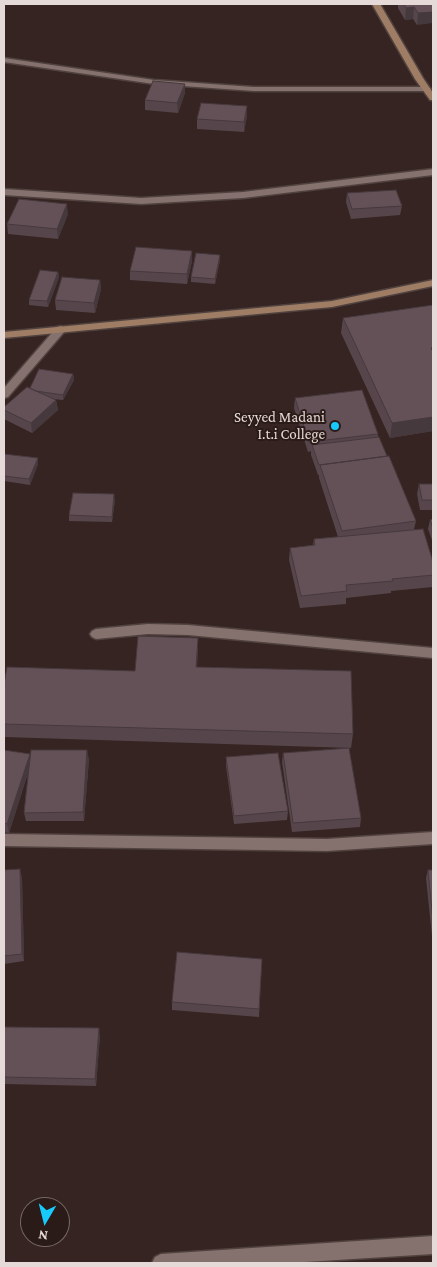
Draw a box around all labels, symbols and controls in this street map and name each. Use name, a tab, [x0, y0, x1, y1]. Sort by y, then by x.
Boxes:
place label: Seyyed Madani I.t.i College	[234, 408, 325, 443]
marker: Seyyed Madani I.t.i College	[329, 420, 341, 432]
north arrow	[20, 1197, 70, 1247]
text: N	[37, 1227, 49, 1244]

